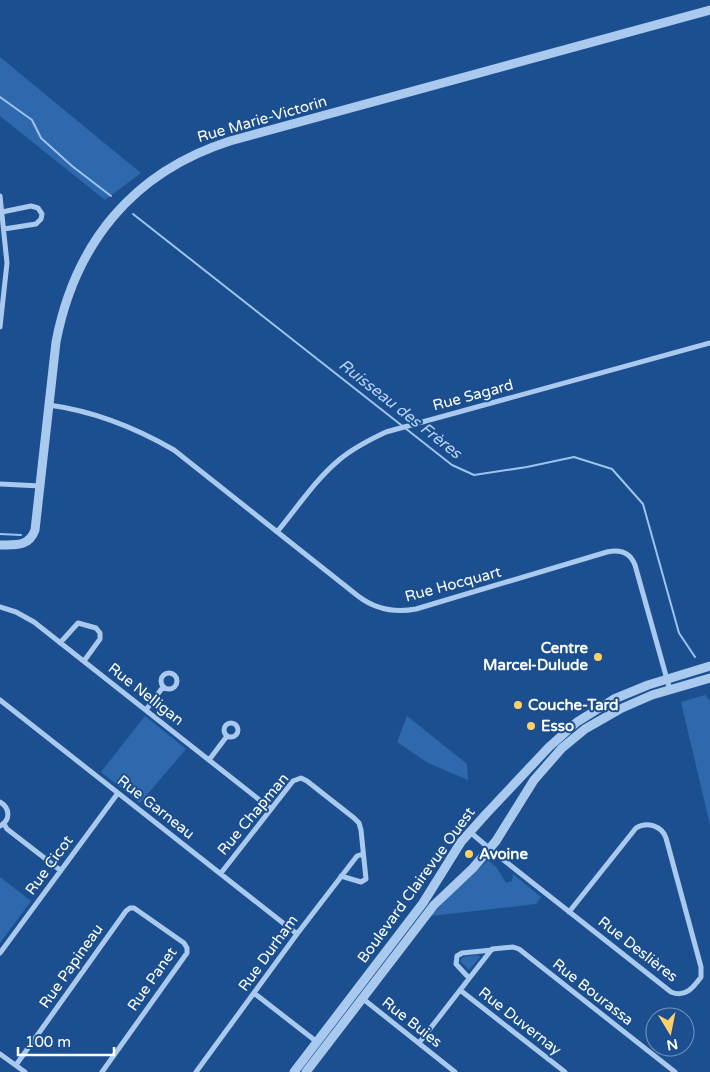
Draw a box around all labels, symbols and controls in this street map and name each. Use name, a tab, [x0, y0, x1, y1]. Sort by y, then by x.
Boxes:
street label: Rue Marie-Victorin	[195, 92, 329, 146]
water label: Ruisseau des Frères	[335, 355, 466, 464]
street label: Rue Sagard	[431, 376, 515, 414]
street label: Rue Hocquart	[403, 562, 503, 605]
place label: Centre Marcel-Dulude	[483, 639, 589, 674]
marker: Centre Marcel-Dulude	[592, 651, 604, 663]
street label: Rue Nelligan	[105, 659, 187, 729]
place label: Couche-Tard	[528, 696, 619, 714]
marker: Couche-Tard	[512, 699, 524, 711]
place label: Esso	[541, 717, 574, 735]
marker: Esso	[525, 720, 537, 732]
street label: Rue Chapman	[214, 770, 292, 858]
street label: Rue Garneau	[114, 771, 198, 843]
street label: Boulevard Clairevue Ouest	[353, 803, 479, 966]
street label: Rue Cicot	[21, 832, 77, 898]
place label: Avoine	[479, 845, 528, 863]
marker: Avoine	[463, 848, 475, 860]
street label: Rue Durham	[234, 911, 302, 995]
street label: Rue Deslières	[595, 912, 681, 986]
street label: Rue Papineau	[35, 920, 107, 1012]
street label: Rue Panet	[123, 943, 181, 1014]
street label: Rue Bourassa	[549, 955, 637, 1029]
street label: Rue Duvernay	[475, 983, 565, 1059]
street label: Rue Buies	[378, 993, 446, 1051]
north arrow	[645, 1007, 695, 1057]
scale bar	[18, 1024, 114, 1056]
text: 100 m	[25, 1033, 71, 1051]
text: N	[665, 1035, 679, 1054]

